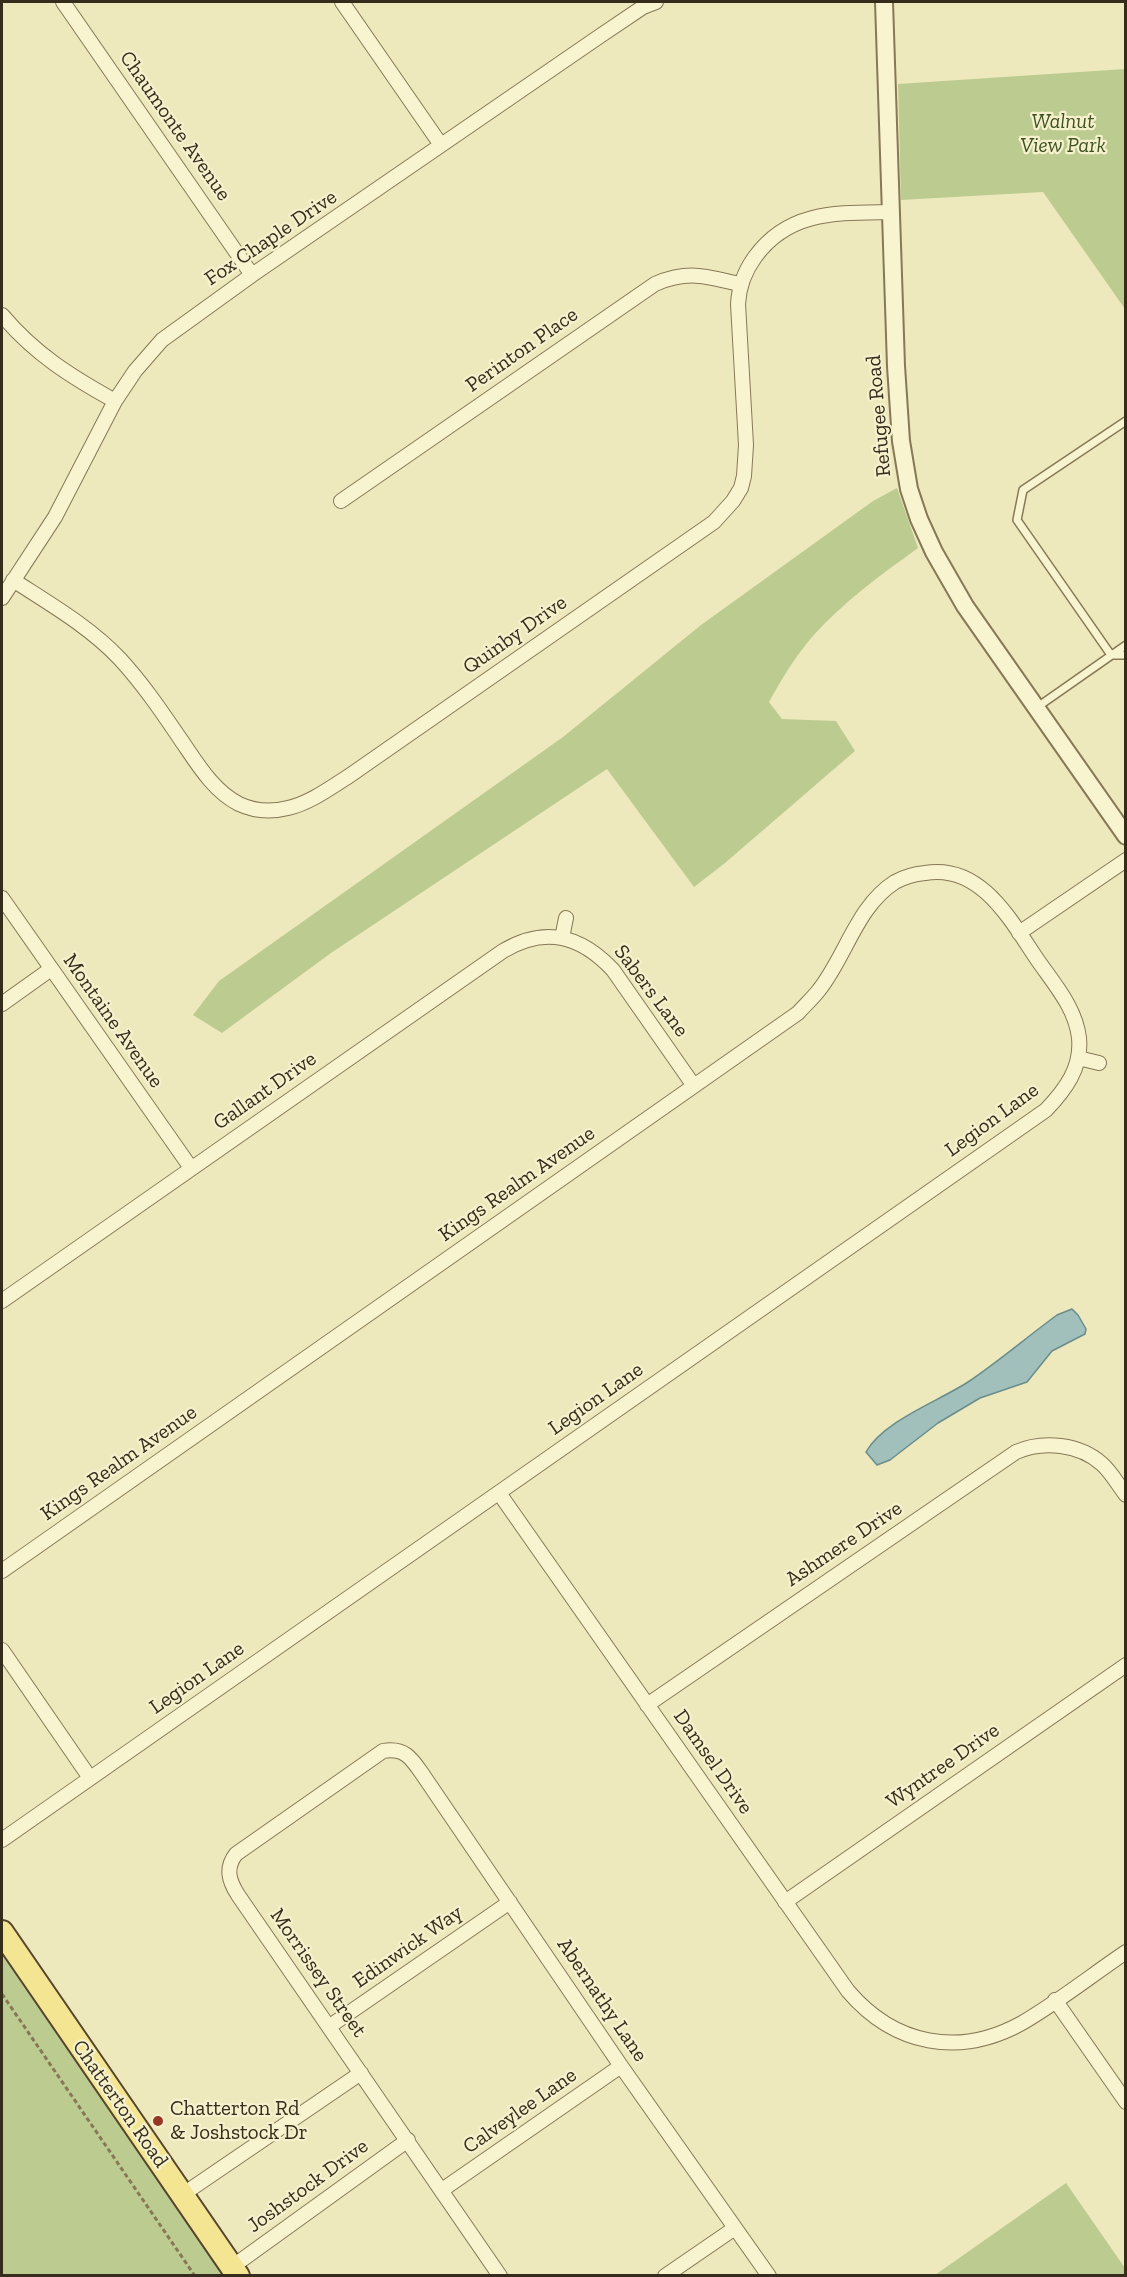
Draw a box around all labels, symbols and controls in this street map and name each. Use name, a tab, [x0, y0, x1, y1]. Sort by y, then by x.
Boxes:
street label: Chaumonte Avenue	[114, 46, 236, 206]
park label: Walnut View Park	[1020, 109, 1106, 159]
street label: Fox Chaple Drive	[200, 185, 342, 291]
street label: Perinton Place	[461, 302, 583, 398]
street label: Refugee Road	[861, 354, 897, 478]
street label: Quinby Drive	[458, 590, 572, 680]
street label: Sabers Lane	[608, 940, 694, 1042]
street label: Montaine Avenue	[57, 949, 169, 1093]
street label: Gallant Drive	[209, 1046, 321, 1136]
street label: Legion Lane	[940, 1078, 1044, 1162]
street label: Kings Realm Avenue	[434, 1121, 600, 1247]
street label: Legion Lane	[544, 1357, 648, 1441]
street label: Kings Realm Avenue	[36, 1400, 202, 1526]
street label: Ashmere Drive	[781, 1496, 907, 1592]
street label: Legion Lane	[145, 1636, 249, 1720]
street label: Damsel Drive	[668, 1705, 758, 1819]
street label: Wyntree Drive	[882, 1718, 1004, 1814]
street label: Edinwick Way	[348, 1900, 468, 1994]
street label: Morrissey Street	[264, 1904, 372, 2042]
street label: Abernathy Lane	[551, 1933, 653, 2067]
street label: Chatterton Road	[67, 2035, 173, 2173]
street label: Calveylee Lane	[458, 2063, 582, 2159]
place label: Chatterton Rd & Joshstock Dr	[170, 2096, 308, 2146]
marker: Chatterton Rd & Joshstock Dr	[151, 2114, 165, 2128]
street label: Joshstock Drive	[243, 2134, 373, 2238]

